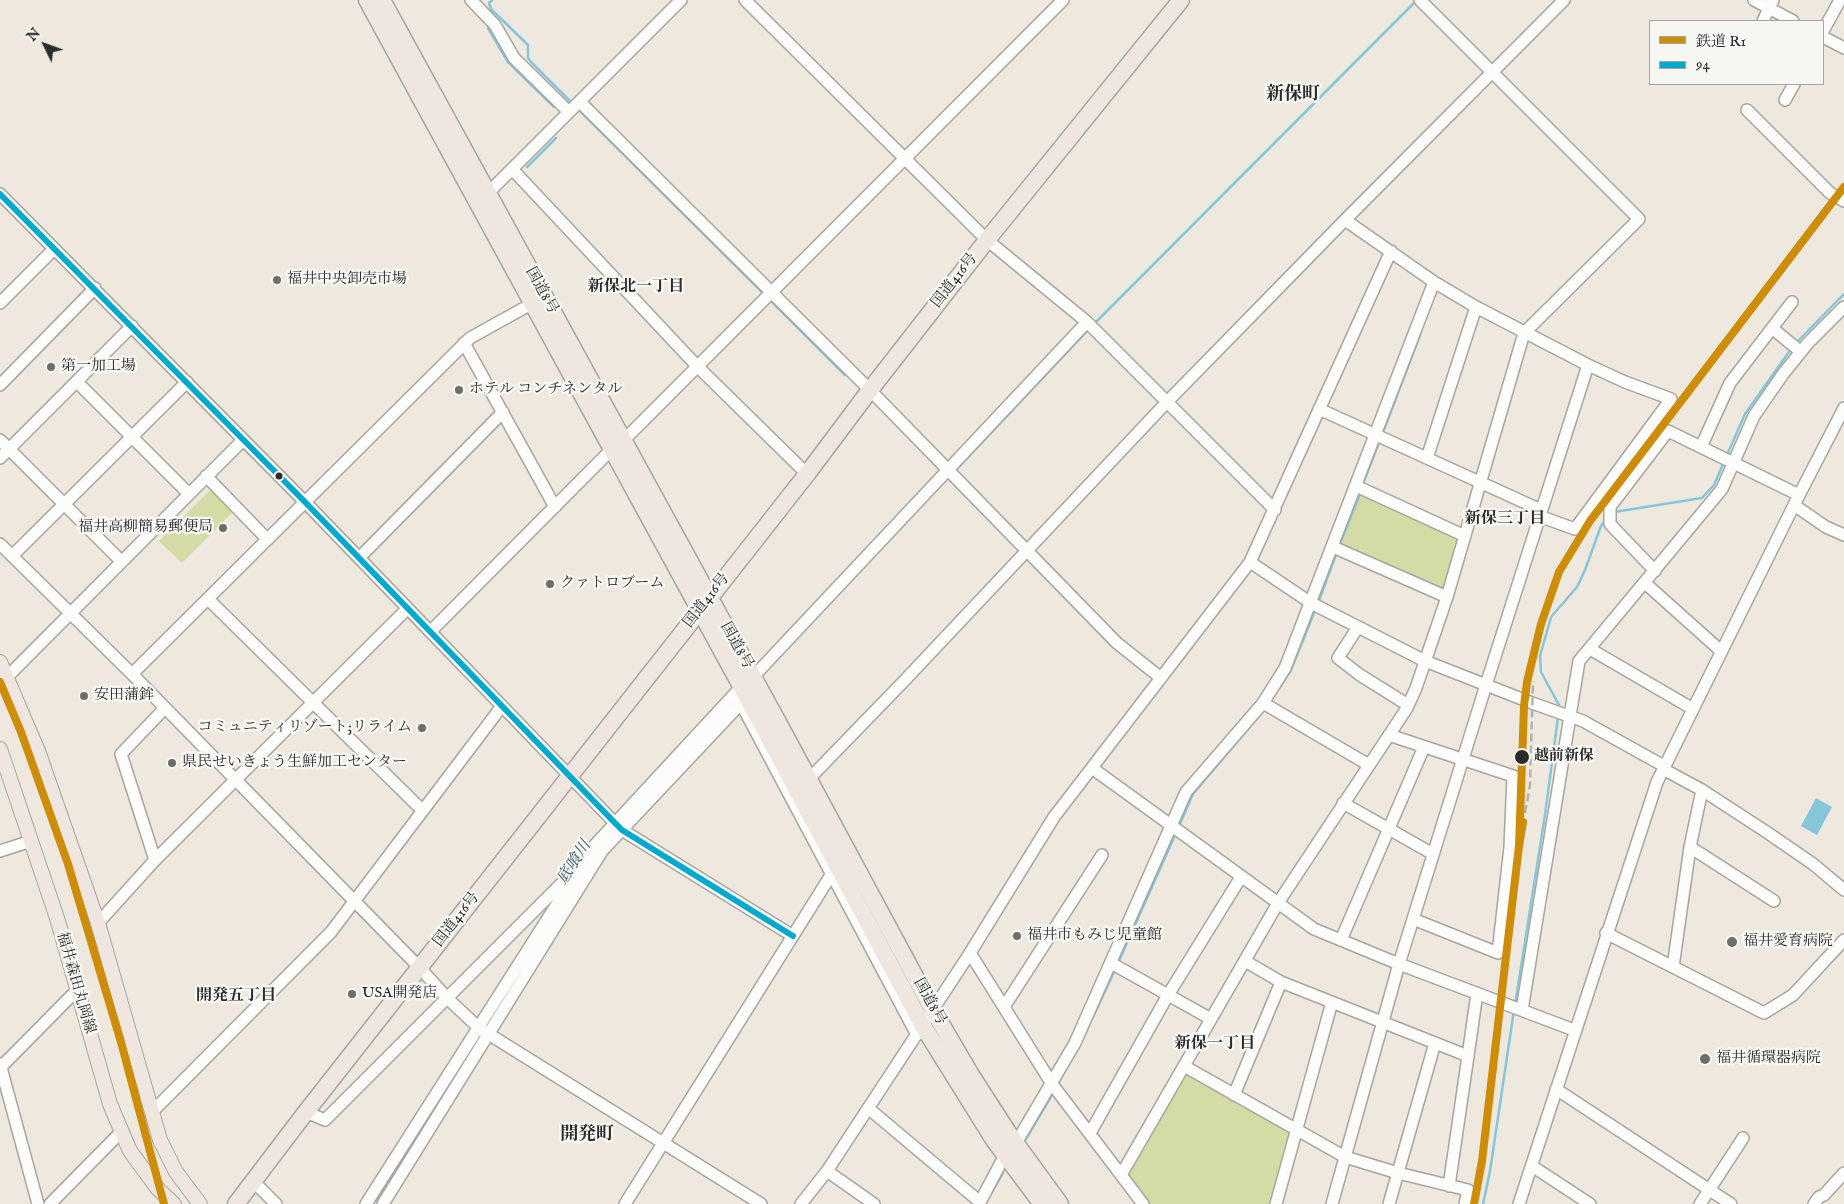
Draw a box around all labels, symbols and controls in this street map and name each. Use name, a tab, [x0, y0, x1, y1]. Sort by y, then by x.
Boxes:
north arrow	[20, 20, 70, 70]
legend	[1649, 20, 1824, 85]
text: N	[23, 24, 45, 45]
text: 鉄道 R1	[1696, 32, 1746, 51]
text: 94	[1696, 55, 1710, 74]
district label: 新保町	[1266, 84, 1320, 106]
street label: 国道416号	[928, 250, 982, 312]
street label: 国道8号	[521, 264, 561, 318]
place label: 福井中央卸売市場	[287, 271, 407, 289]
marker: 福井中央卸売市場	[271, 274, 283, 286]
district label: 新保北一丁目	[588, 278, 684, 298]
place label: 第一加工場	[61, 358, 136, 376]
marker: 第一加工場	[45, 361, 57, 373]
place label: ホテル コンチネンタル	[469, 381, 622, 399]
marker: ホテル コンチネンタル	[453, 384, 465, 396]
unlabelled marker	[274, 471, 284, 481]
district label: 新保三丁目	[1465, 510, 1545, 530]
place label: 福井高柳簡易郵便局	[78, 519, 213, 537]
marker: 福井高柳簡易郵便局	[217, 522, 229, 534]
street label: 国道416号	[680, 570, 734, 632]
place label: クァトロブーム	[560, 575, 665, 593]
marker: クァトロブーム	[544, 578, 556, 590]
street label: 国道8号	[716, 619, 756, 673]
place label: 安田蒲鉾	[94, 687, 154, 705]
marker: 安田蒲鉾	[78, 690, 90, 702]
place label: コミュニティリゾート;リライム	[198, 719, 412, 737]
marker: コミュニティリゾート;リライム	[416, 722, 428, 734]
marker: 越前新保	[1513, 748, 1531, 766]
place label: 越前新保	[1534, 748, 1594, 766]
place label: 県民せいきょう生鮮加工センター	[182, 754, 407, 772]
marker: 県民せいきょう生鮮加工センター	[166, 757, 178, 769]
water label: 底喰川	[554, 838, 596, 888]
street label: 国道416号	[430, 889, 484, 951]
place label: 福井市もみじ児童館	[1027, 927, 1162, 945]
street label: 福井森田丸岡線	[52, 930, 98, 1036]
marker: 福井市もみじ児童館	[1011, 930, 1023, 942]
place label: 福井愛育病院	[1743, 933, 1833, 951]
marker: 福井愛育病院	[1725, 935, 1739, 949]
street label: 国道8号	[909, 975, 949, 1029]
place label: USA開発店	[362, 985, 437, 1003]
district label: 開発五丁目	[196, 987, 276, 1007]
marker: USA開発店	[346, 988, 358, 1000]
district label: 新保一丁目	[1175, 1035, 1255, 1055]
place label: 福井循環器病院	[1716, 1050, 1821, 1068]
marker: 福井循環器病院	[1698, 1052, 1712, 1066]
district label: 開発町	[560, 1124, 614, 1146]

